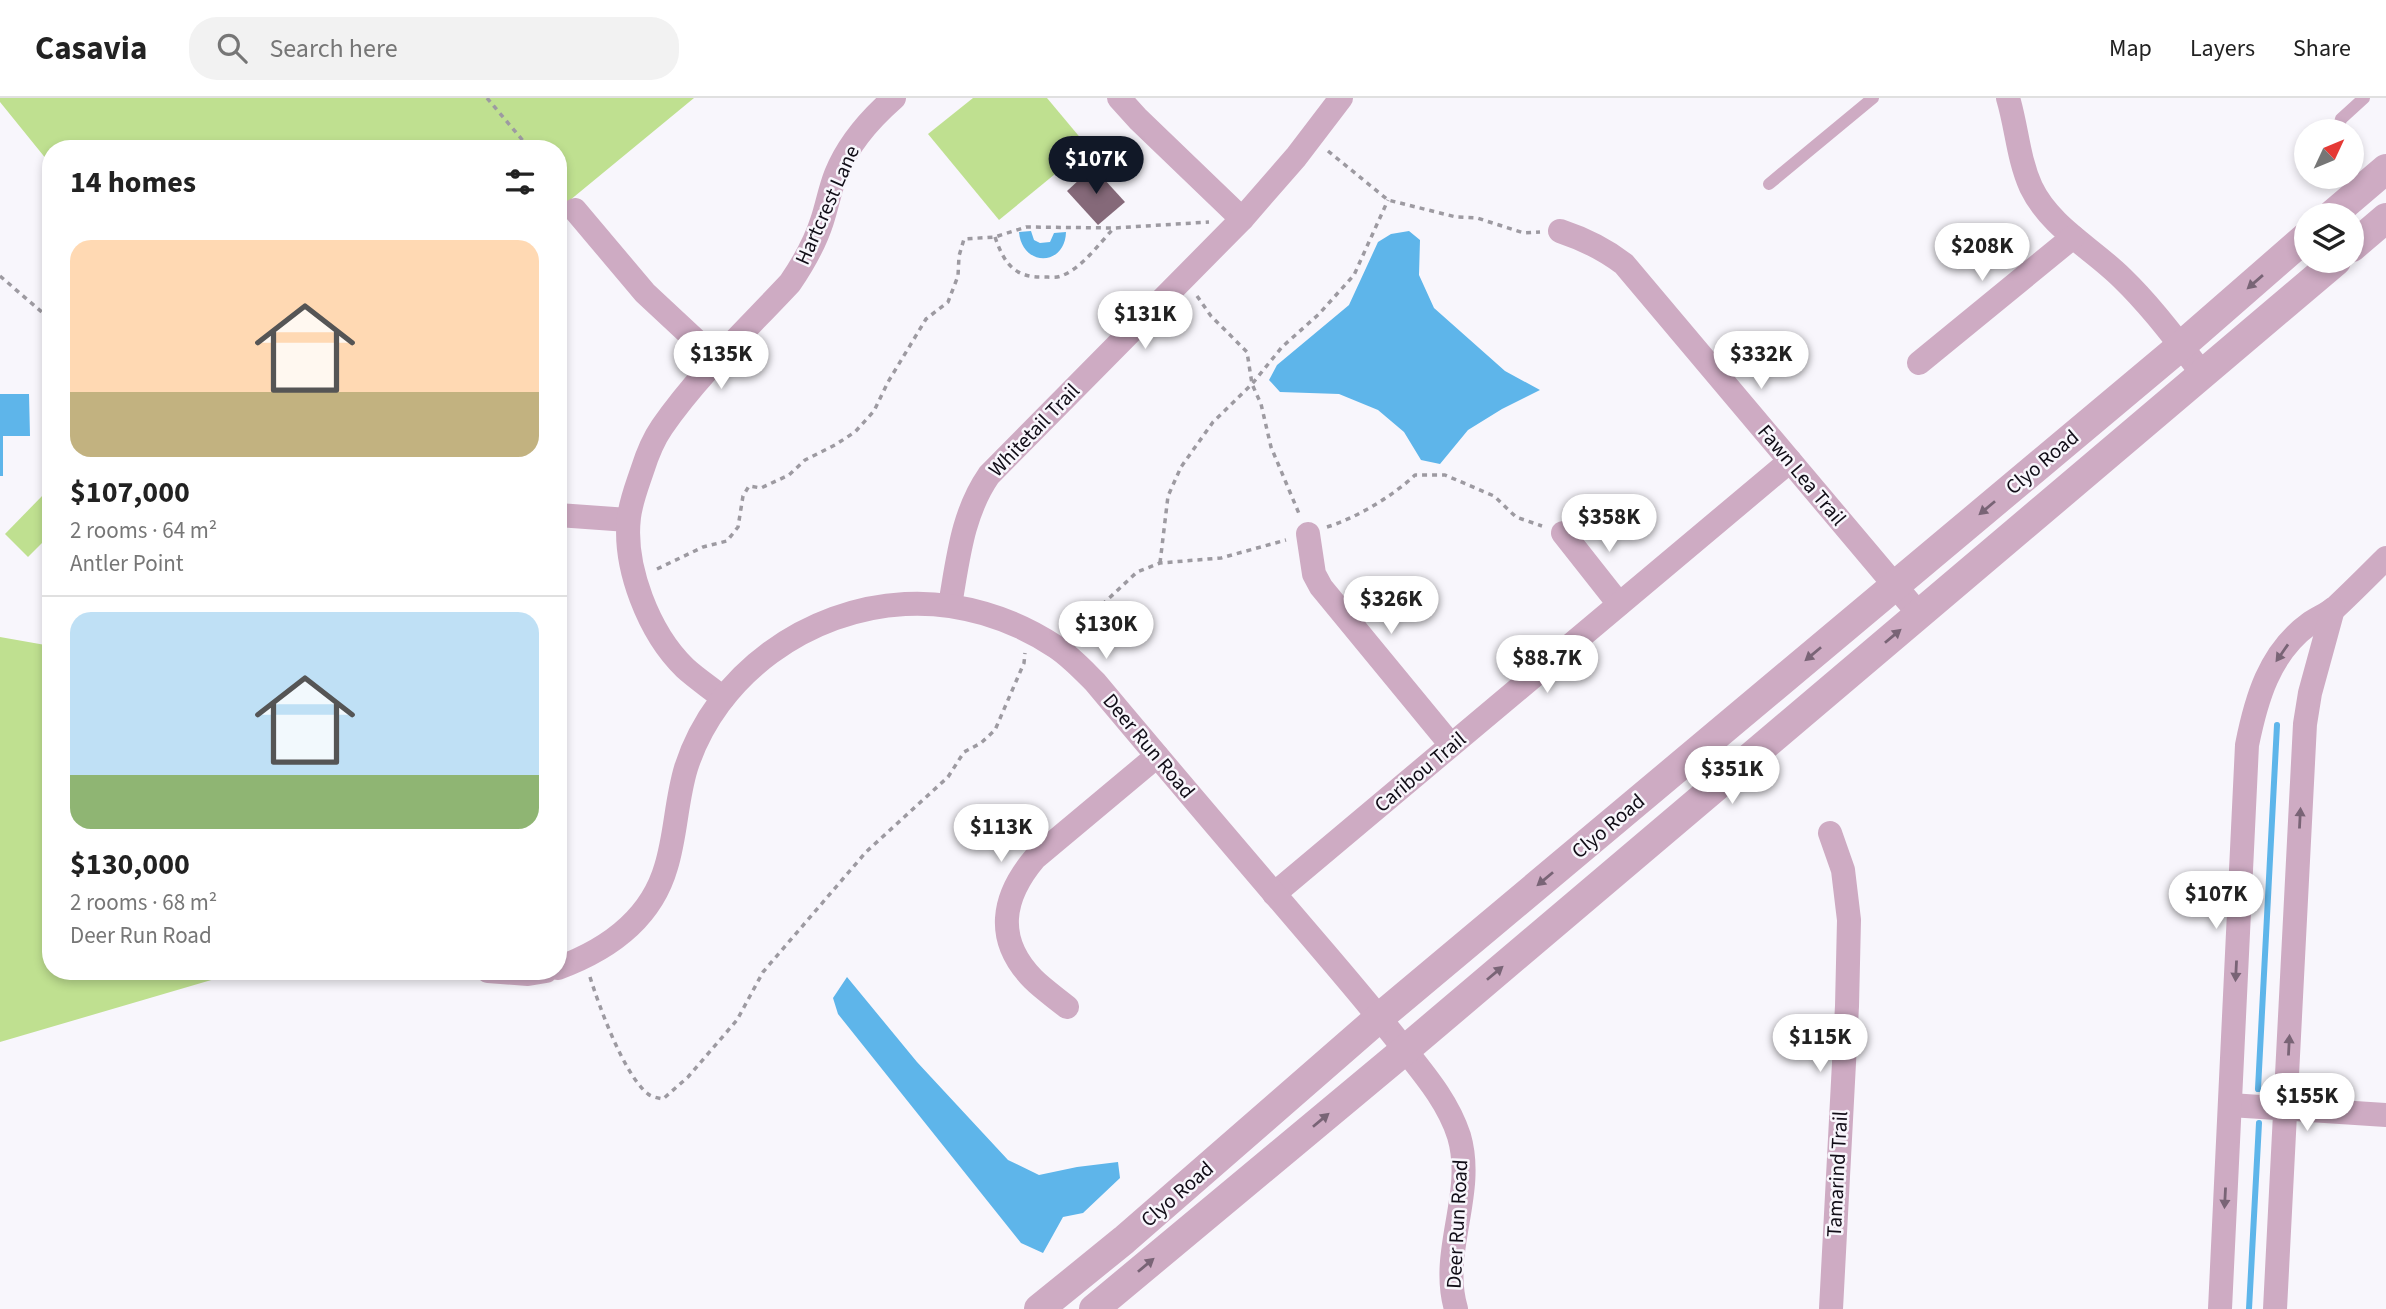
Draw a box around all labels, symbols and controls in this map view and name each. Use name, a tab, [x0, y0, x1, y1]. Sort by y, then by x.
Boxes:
search box	[189, 17, 679, 80]
text: Casavia	[35, 25, 147, 72]
icon: search	[213, 29, 251, 67]
text: Search here	[269, 30, 398, 67]
text: Map	[2109, 31, 2152, 66]
text: Layers	[2190, 31, 2255, 66]
text: Share	[2293, 31, 2351, 66]
north arrow	[2294, 119, 2364, 189]
map controls	[2294, 119, 2364, 273]
pin: $107K	[1047, 136, 1145, 196]
street label: Hartcrest Lane	[787, 141, 867, 269]
text: $107K	[1065, 142, 1127, 175]
text: 14 homes	[70, 161, 196, 204]
icon: filters	[501, 163, 539, 201]
button: layers	[2294, 203, 2364, 273]
pin: $208K	[1933, 223, 2031, 283]
text: $208K	[1951, 229, 2013, 262]
one-way arrow	[2246, 274, 2264, 290]
icon: home	[242, 285, 368, 411]
pin: $131K	[1096, 292, 1194, 351]
text: $131K	[1114, 297, 1176, 330]
pin: $135K	[672, 331, 770, 391]
pin: $332K	[1712, 331, 1810, 391]
text: $135K	[690, 337, 752, 370]
text: $332K	[1730, 337, 1792, 370]
street label: Whitetail Trail	[981, 376, 1087, 484]
street label: Fawn Lea Trail	[1751, 418, 1853, 532]
street label: Clyo Road	[1999, 422, 2085, 502]
text: $107,000	[70, 471, 190, 514]
pin: $358K	[1560, 494, 1658, 554]
text: $358K	[1578, 500, 1640, 533]
one-way arrow	[1979, 500, 1997, 515]
text: 2 rooms · 64 m²	[70, 514, 217, 547]
text: Antler Point	[70, 547, 184, 580]
pin: $326K	[1342, 576, 1440, 636]
text: $326K	[1360, 582, 1422, 615]
pin: $130K	[1057, 602, 1155, 661]
text: $130K	[1075, 607, 1137, 640]
one-way arrow	[1884, 628, 1902, 644]
pin: $88.7K	[1490, 636, 1604, 695]
text: $88.7K	[1512, 641, 1582, 674]
one-way arrow	[2275, 644, 2289, 662]
one-way arrow	[1804, 646, 1822, 662]
icon: home	[242, 657, 368, 783]
street label: Deer Run Road	[1096, 687, 1202, 805]
street label: Caribou Trail	[1368, 725, 1472, 819]
pin: $351K	[1683, 746, 1781, 806]
text: $351K	[1701, 752, 1763, 785]
street label: Clyo Road	[1565, 786, 1651, 866]
pin: $113K	[952, 804, 1050, 864]
one-way arrow	[2295, 807, 2306, 829]
text: $113K	[970, 810, 1032, 843]
text: $130,000	[70, 843, 190, 886]
one-way arrow	[1536, 871, 1554, 887]
pin: $107K	[2167, 872, 2265, 931]
text: $107K	[2185, 877, 2247, 910]
text: 2 rooms · 68 m²	[70, 886, 217, 919]
text: Deer Run Road	[70, 919, 212, 952]
one-way arrow	[2231, 960, 2242, 982]
one-way arrow	[1487, 966, 1504, 981]
pin: $115K	[1771, 1014, 1869, 1074]
text: $115K	[1789, 1020, 1851, 1053]
one-way arrow	[2283, 1034, 2294, 1056]
pin: $155K	[2258, 1074, 2356, 1133]
text: $155K	[2276, 1079, 2338, 1112]
street label: Tamarind Trail	[1819, 1110, 1855, 1238]
one-way arrow	[1312, 1112, 1330, 1127]
street label: Clyo Road	[1134, 1154, 1220, 1234]
street label: Deer Run Road	[1439, 1159, 1475, 1289]
one-way arrow	[2220, 1187, 2231, 1209]
one-way arrow	[1138, 1258, 1155, 1273]

